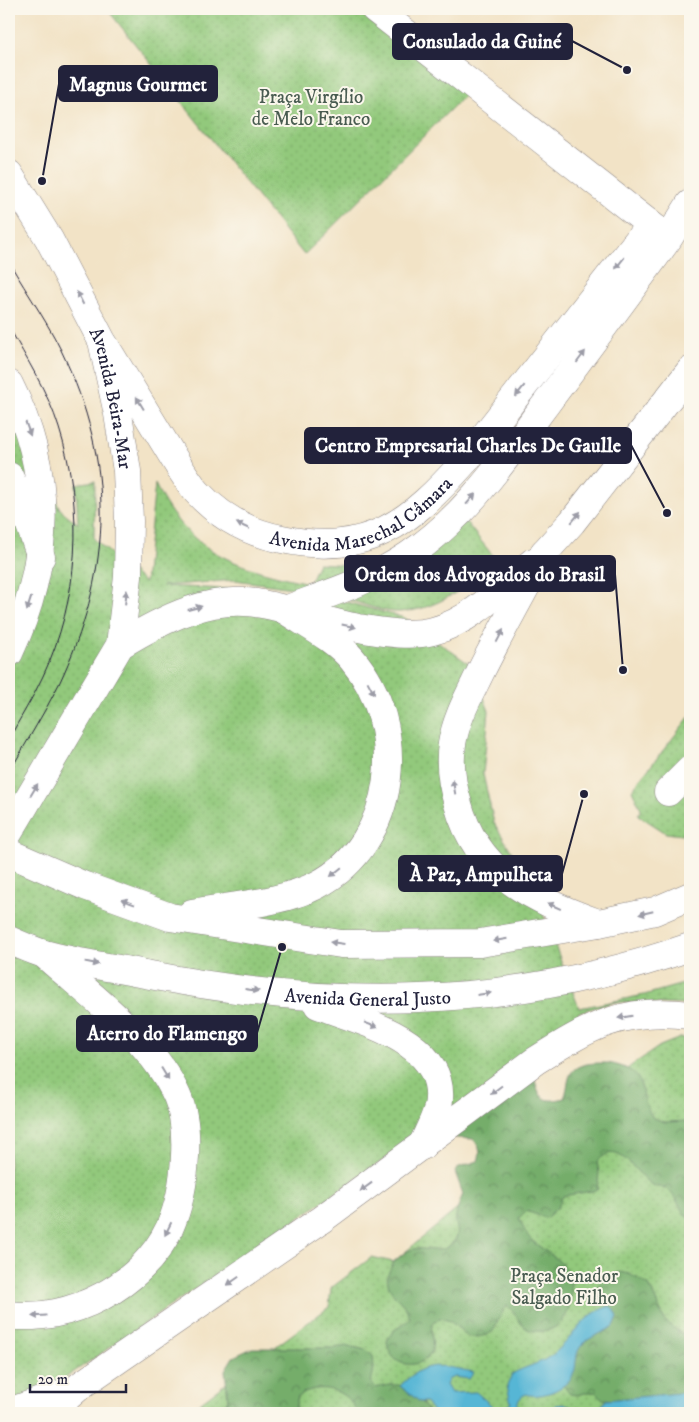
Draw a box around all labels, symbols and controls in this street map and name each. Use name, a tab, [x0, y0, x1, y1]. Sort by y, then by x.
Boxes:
callout: Consulado da Guiné	[393, 24, 572, 59]
text: Consulado da Guiné	[403, 30, 562, 55]
callout: Magnus Gourmet	[59, 66, 217, 101]
text: Magnus Gourmet	[69, 73, 208, 98]
park label: Praça Virgílio de Melo Franco	[252, 86, 370, 131]
one-way arrow	[615, 256, 625, 270]
one-way arrow	[76, 291, 84, 305]
street label: Avenida Beira-Mar	[84, 323, 137, 471]
one-way arrow	[576, 350, 586, 364]
one-way arrow	[514, 384, 525, 397]
one-way arrow	[136, 397, 145, 410]
one-way arrow	[25, 421, 32, 436]
callout: Centro Empresarial Charles De Gaulle	[305, 428, 631, 463]
text: Centro Empresarial Charles De Gaulle	[315, 434, 622, 459]
street label: Avenida Marechal Câmara	[267, 472, 458, 557]
one-way arrow	[465, 493, 476, 506]
one-way arrow	[571, 510, 581, 524]
one-way arrow	[236, 522, 250, 530]
callout: Ordem dos Advogados do Brasil	[345, 556, 615, 591]
text: Ordem dos Advogados do Brasil	[355, 563, 606, 588]
one-way arrow	[122, 588, 130, 604]
one-way arrow	[25, 597, 33, 612]
one-way arrow	[188, 604, 203, 612]
one-way arrow	[341, 622, 356, 630]
one-way arrow	[495, 629, 504, 642]
one-way arrow	[367, 681, 375, 696]
one-way arrow	[450, 780, 458, 795]
one-way arrow	[29, 784, 38, 797]
callout: À Paz, Ampulheta	[399, 856, 562, 891]
text: À Paz, Ampulheta	[409, 862, 553, 888]
one-way arrow	[330, 866, 343, 877]
one-way arrow	[120, 898, 135, 906]
one-way arrow	[547, 901, 561, 909]
one-way arrow	[638, 909, 653, 917]
one-way arrow	[491, 936, 507, 944]
one-way arrow	[329, 939, 345, 947]
one-way arrow	[84, 959, 99, 967]
street label: Avenida General Justo	[283, 984, 452, 1012]
one-way arrow	[244, 986, 260, 994]
one-way arrow	[476, 990, 492, 998]
one-way arrow	[617, 1013, 633, 1021]
callout: Aterro do Flamengo	[77, 1016, 257, 1051]
text: Aterro do Flamengo	[86, 1022, 247, 1047]
one-way arrow	[364, 1022, 379, 1029]
one-way arrow	[161, 1067, 170, 1080]
one-way arrow	[489, 1085, 503, 1095]
one-way arrow	[359, 1182, 373, 1192]
one-way arrow	[164, 1222, 172, 1237]
park label: Praça Senador Salgado Filho	[510, 1265, 618, 1310]
one-way arrow	[226, 1276, 240, 1285]
one-way arrow	[30, 1312, 46, 1320]
scale bar	[30, 1362, 126, 1394]
text: 20 m	[38, 1370, 68, 1389]

